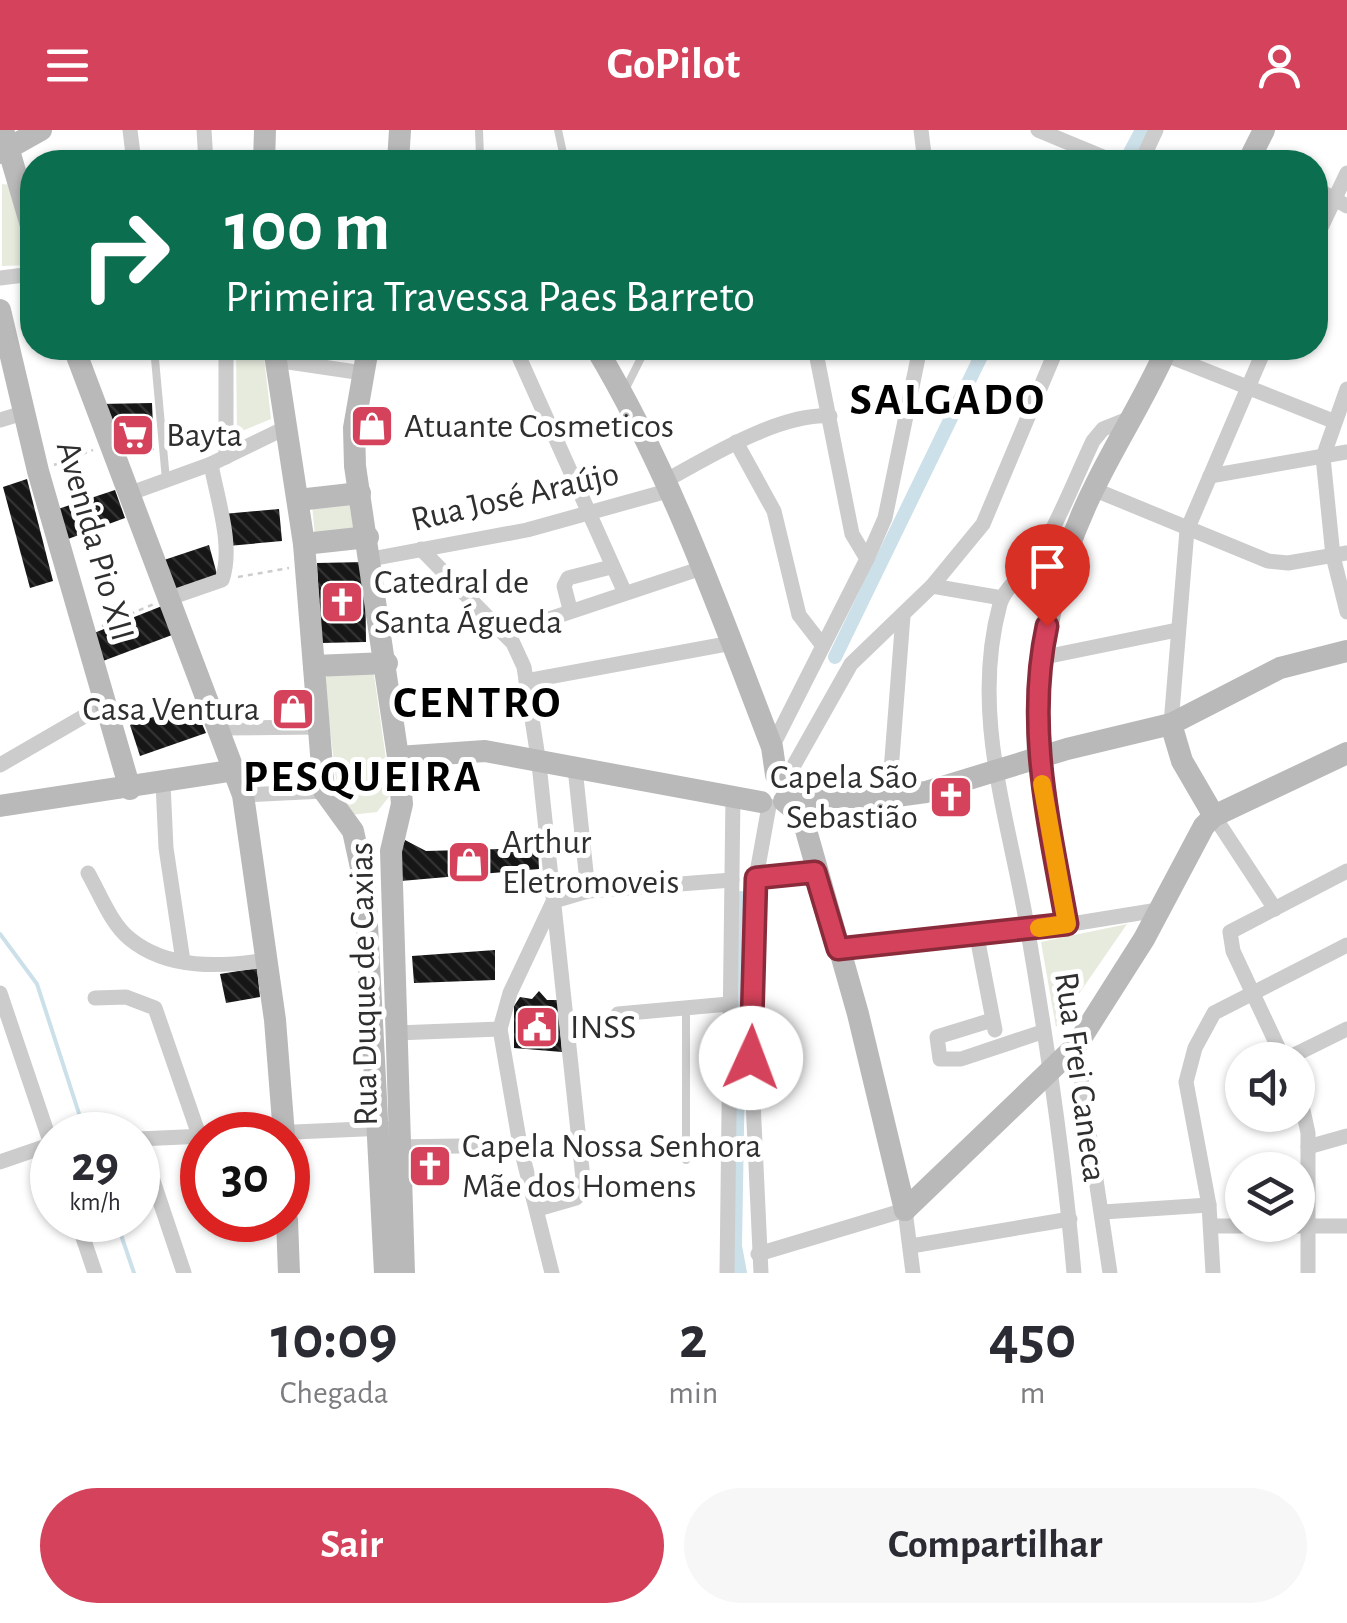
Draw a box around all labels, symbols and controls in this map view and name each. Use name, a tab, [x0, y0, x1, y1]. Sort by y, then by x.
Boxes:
icon: menu	[40, 38, 95, 93]
icon: person	[1252, 38, 1307, 93]
text: GoPilot	[607, 42, 740, 87]
icon: right	[60, 190, 190, 320]
text: 100 m	[225, 193, 390, 263]
text: Primeira Travessa Paes Barreto	[225, 275, 755, 320]
district label: SALGADO	[850, 378, 1046, 423]
shop icon: Atuante Cosmeticos	[349, 403, 395, 449]
place label: Atuante Cosmeticos	[404, 409, 674, 444]
supermarket icon: Bayta	[110, 412, 156, 458]
place label: Bayta	[166, 418, 243, 453]
street label: Avenida Pio XII	[50, 437, 140, 645]
street label: Rua José Araújo	[408, 456, 622, 538]
pin	[1005, 524, 1090, 627]
icon: arrive	[1020, 539, 1075, 594]
place label: Catedral de Santa Águeda	[374, 565, 562, 640]
church icon: Catedral de Santa Águeda	[319, 579, 365, 625]
district label: CENTRO	[393, 681, 563, 726]
shop icon: Casa Ventura	[270, 686, 316, 732]
place label: Casa Ventura	[83, 692, 260, 727]
district label: PESQUEIRA	[243, 755, 483, 800]
place label: Capela São Sebastião	[770, 760, 918, 835]
church icon: Capela São Sebastião	[928, 774, 974, 820]
place label: Arthur Eletromoveis	[502, 825, 679, 900]
shop icon: Arthur Eletromoveis	[446, 839, 492, 885]
street label: Rua Duque de Caxias	[344, 842, 384, 1126]
street label: Rua Frei Caneca	[1048, 970, 1112, 1184]
public building icon: INSS	[514, 1004, 560, 1050]
position arrow	[699, 1006, 803, 1110]
place label: INSS	[570, 1010, 636, 1045]
map controls	[1225, 1042, 1315, 1242]
button: sound	[1225, 1042, 1315, 1132]
speed limit sign: 30	[180, 1112, 310, 1242]
place label: Capela Nossa Senhora Mãe dos Homens	[462, 1129, 761, 1204]
text: 29	[71, 1140, 119, 1190]
church icon: Capela Nossa Senhora Mãe dos Homens	[407, 1143, 453, 1189]
button: layers	[1225, 1152, 1315, 1242]
text: km/h	[69, 1190, 121, 1215]
text: 10:09	[271, 1309, 398, 1369]
text: 2	[679, 1309, 707, 1369]
text: 450	[989, 1309, 1076, 1369]
text: Chegada	[280, 1377, 389, 1409]
text: min	[668, 1377, 718, 1409]
text: m	[1020, 1377, 1045, 1409]
button: Sair	[40, 1488, 664, 1603]
button: Compartilhar	[684, 1488, 1307, 1603]

